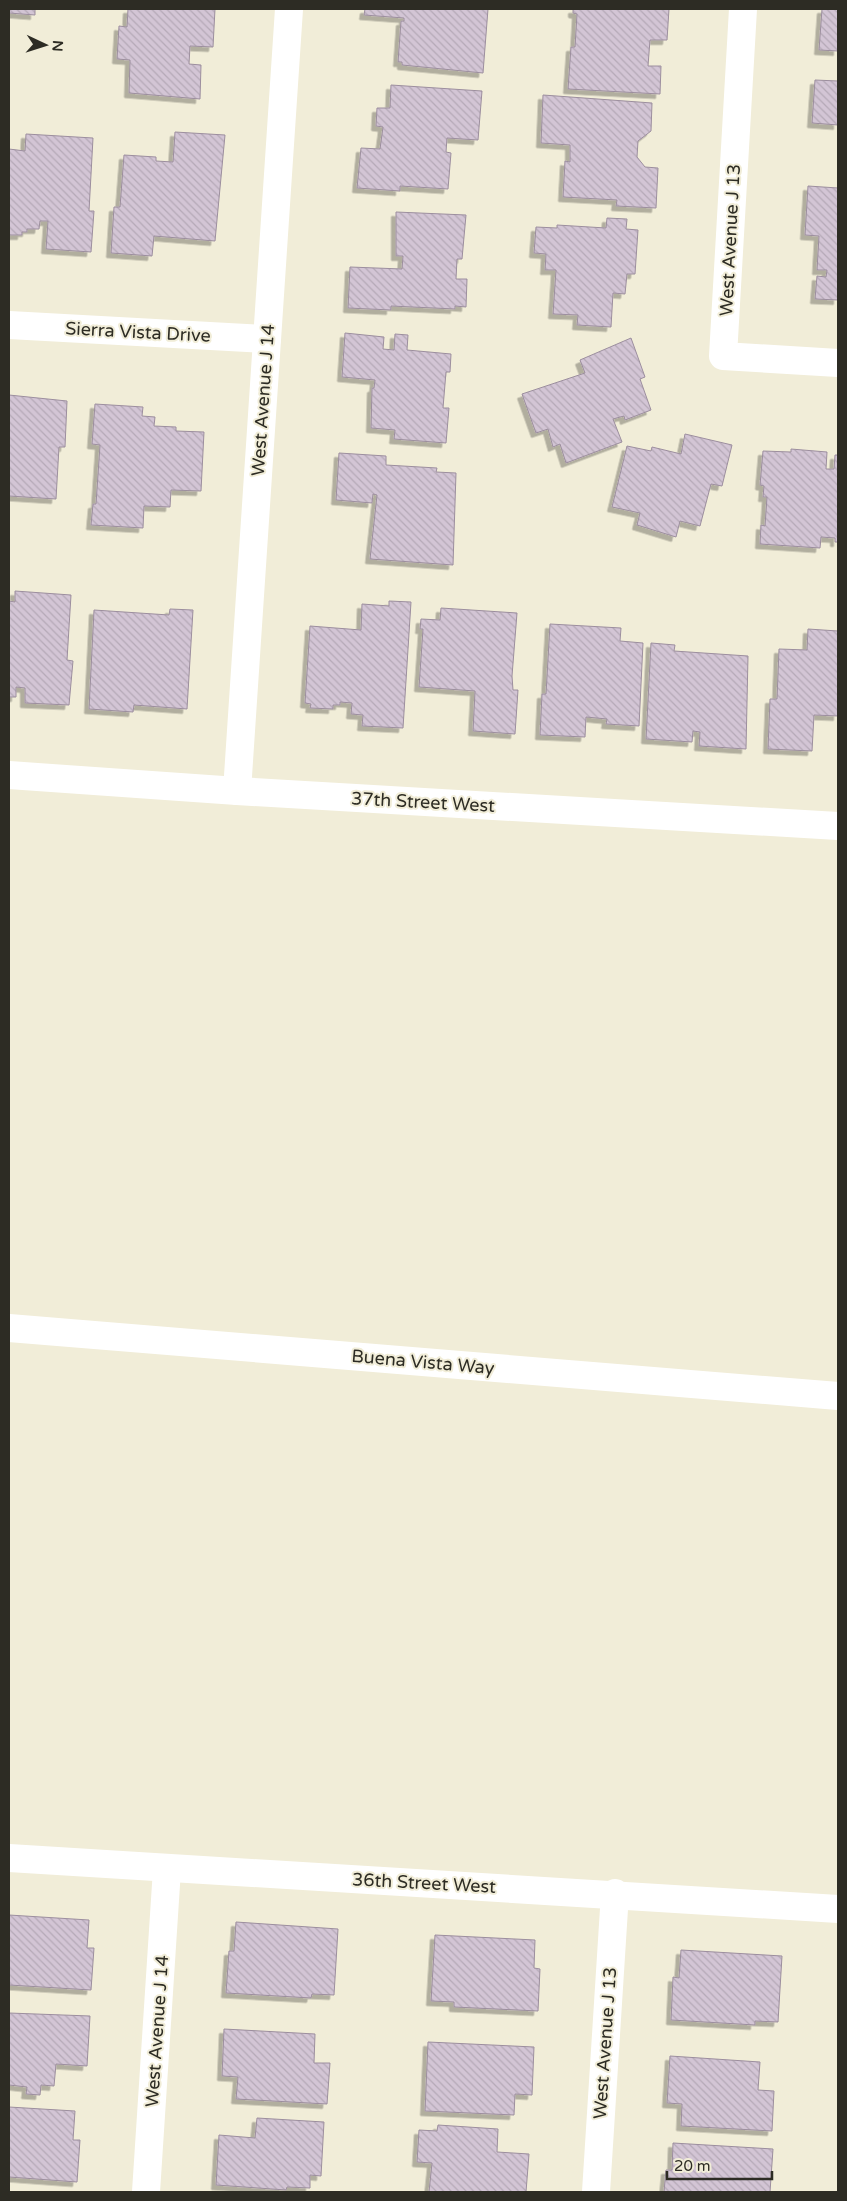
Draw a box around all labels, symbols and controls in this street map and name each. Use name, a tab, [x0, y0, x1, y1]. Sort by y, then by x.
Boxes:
north arrow	[20, 20, 70, 70]
text: N	[49, 40, 66, 52]
street label: West Avenue J 13	[715, 163, 745, 317]
street label: Sierra Vista Drive	[65, 317, 211, 347]
street label: West Avenue J 14	[247, 323, 279, 477]
street label: 37th Street West	[350, 787, 496, 817]
street label: Buena Vista Way	[351, 1345, 496, 1379]
street label: 36th Street West	[351, 1868, 497, 1898]
street label: West Avenue J 14	[141, 1954, 173, 2108]
street label: West Avenue J 13	[589, 1966, 621, 2120]
scale bar	[667, 2148, 772, 2180]
text: 20 m	[674, 2157, 711, 2175]

